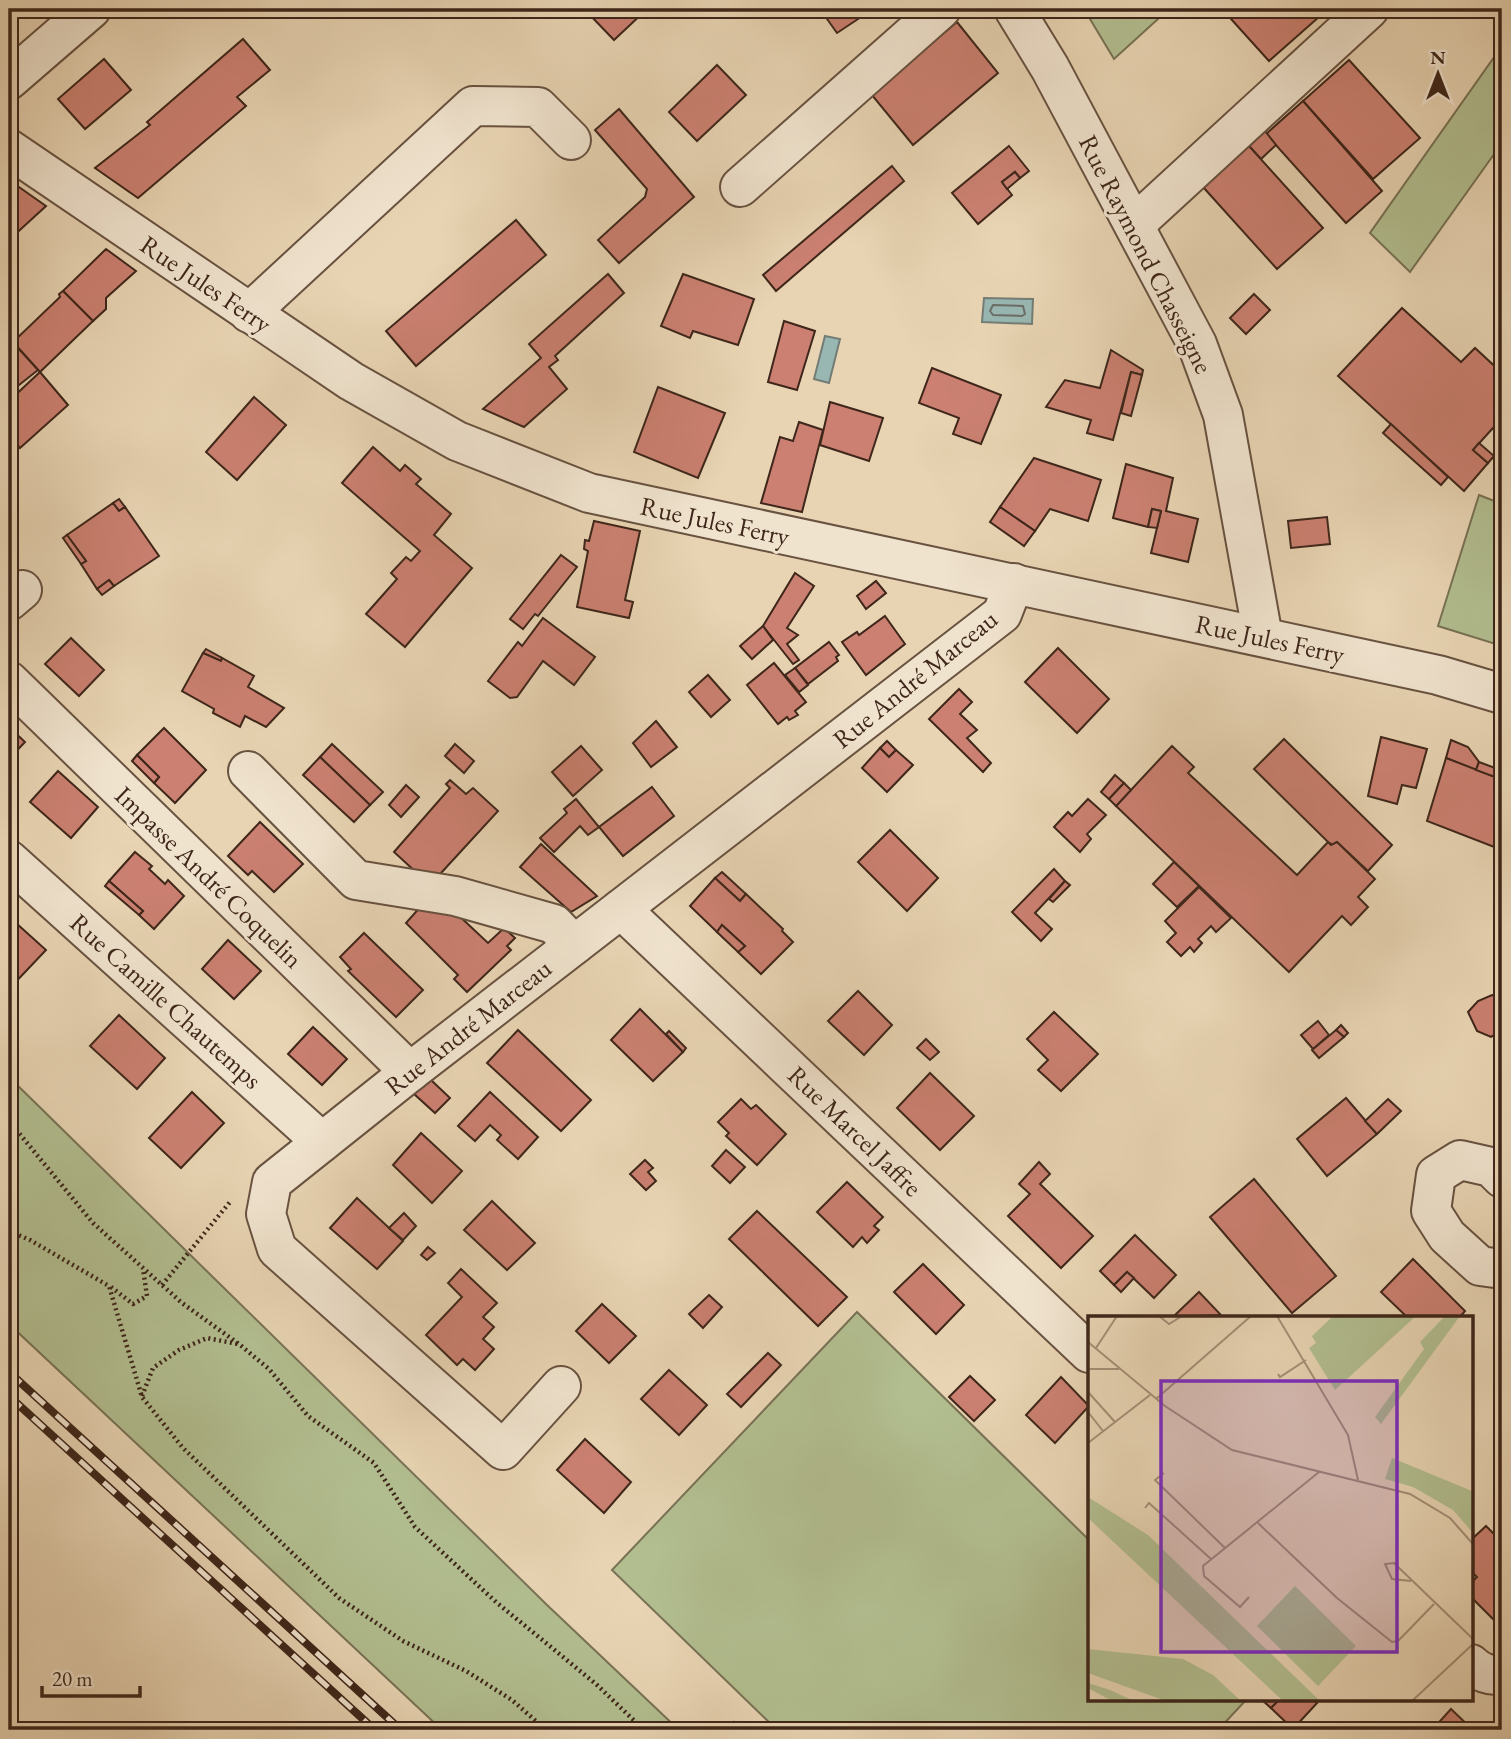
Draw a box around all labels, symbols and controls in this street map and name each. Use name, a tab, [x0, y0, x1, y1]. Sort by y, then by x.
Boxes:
north arrow	[1402, 38, 1472, 108]
text: N	[1430, 45, 1446, 70]
street label: Rue Raymond Chasseigne	[1071, 129, 1221, 379]
street label: Rue Jules Ferry	[134, 228, 279, 341]
street label: Rue Jules Ferry	[637, 489, 793, 554]
street label: Rue André Marceau	[826, 602, 1005, 756]
street label: Rue Jules Ferry	[1192, 607, 1348, 672]
street label: Impasse André Coquelin	[108, 778, 310, 976]
street label: Rue Camille Chautemps	[63, 906, 269, 1096]
street label: Rue André Marceau	[378, 951, 559, 1103]
street label: Rue Marcel Jaffre	[781, 1058, 929, 1204]
inset map	[1088, 1316, 1472, 1700]
scale bar	[42, 1655, 140, 1699]
text: 20 m	[52, 1665, 93, 1692]

